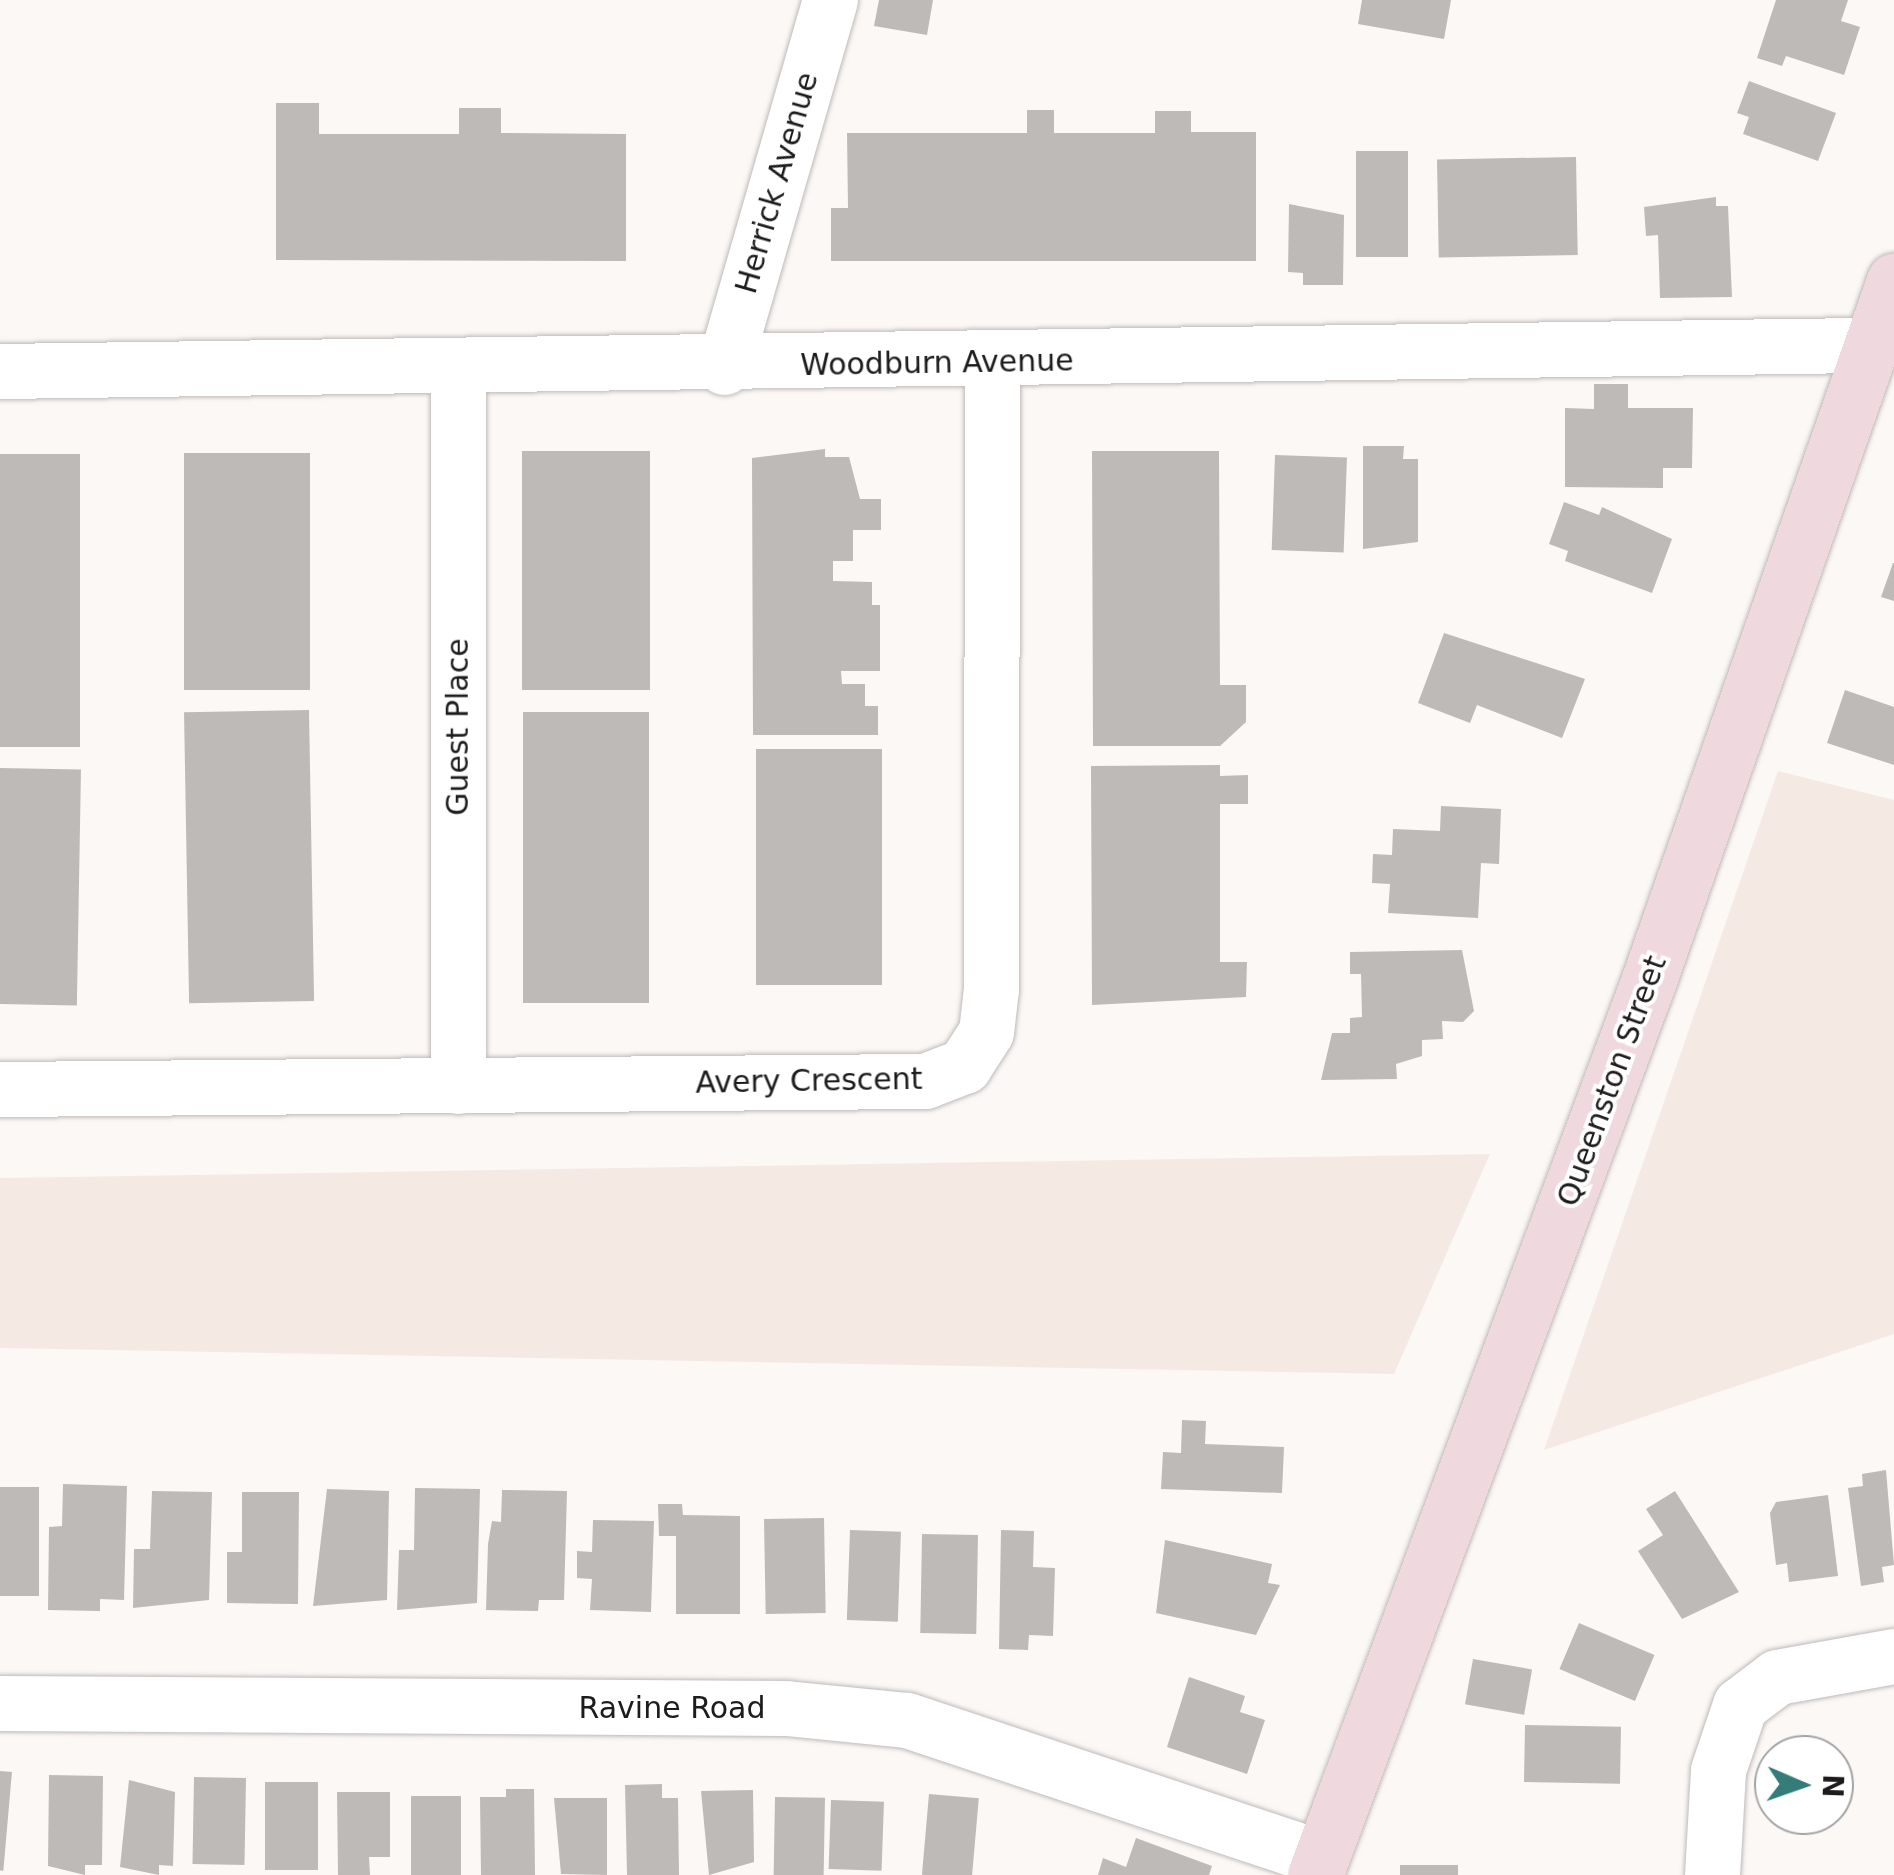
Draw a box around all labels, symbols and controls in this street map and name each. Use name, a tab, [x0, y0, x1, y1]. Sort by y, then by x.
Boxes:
street label: Herrick Avenue	[728, 68, 826, 298]
street label: Woodburn Avenue	[800, 343, 1074, 383]
street label: Guest Place	[440, 638, 476, 816]
street label: Queenston Street	[1550, 951, 1674, 1211]
street label: Avery Crescent	[695, 1061, 923, 1101]
street label: Ravine Road	[579, 1690, 765, 1726]
north arrow	[1754, 1735, 1854, 1835]
text: N	[1816, 1774, 1849, 1798]

